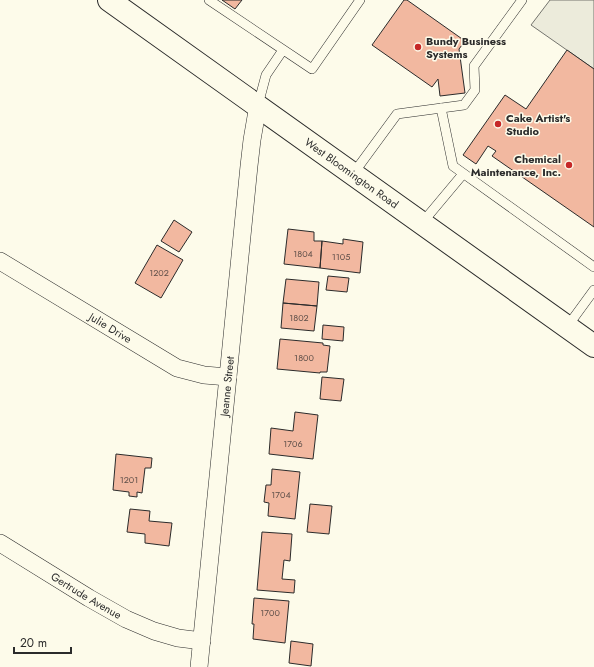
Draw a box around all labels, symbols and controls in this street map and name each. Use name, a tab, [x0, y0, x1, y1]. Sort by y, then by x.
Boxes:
place label: Bundy Business Systems	[426, 33, 506, 62]
marker: Bundy Business Systems	[413, 42, 423, 52]
place label: Cake Artist's Studio	[506, 110, 570, 139]
marker: Cake Artist's Studio	[493, 119, 503, 129]
street label: West Bloomington Road	[301, 134, 402, 212]
place label: Chemical Maintenance, Inc.	[471, 151, 561, 180]
marker: Chemical Maintenance, Inc.	[564, 160, 574, 170]
house number: 1804	[293, 247, 313, 260]
house number: 1105	[332, 250, 350, 263]
house number: 1202	[149, 266, 169, 279]
street label: Julie Drive	[84, 308, 135, 347]
house number: 1802	[289, 311, 309, 324]
house number: 1800	[294, 351, 314, 364]
street label: Jeanne Street	[216, 355, 238, 419]
house number: 1706	[283, 437, 303, 450]
house number: 1201	[120, 473, 138, 486]
house number: 1704	[271, 488, 291, 501]
street label: Gertrude Avenue	[48, 568, 125, 623]
house number: 1700	[260, 606, 280, 619]
scale bar	[14, 629, 71, 655]
text: 20 m	[20, 634, 47, 652]

